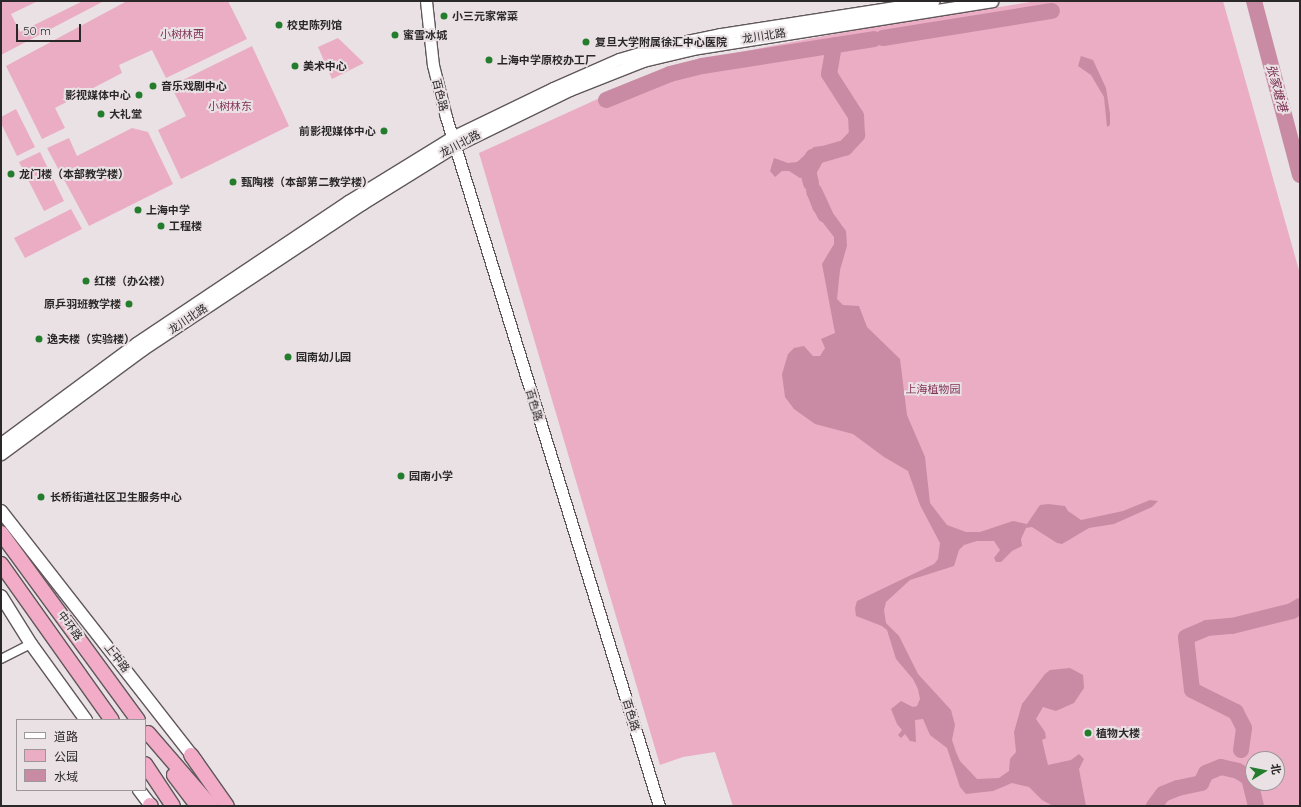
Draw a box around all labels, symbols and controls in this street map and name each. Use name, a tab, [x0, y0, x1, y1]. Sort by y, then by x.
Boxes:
place label: 小三元家常菜	[452, 9, 518, 23]
marker: 小三元家常菜	[439, 11, 449, 21]
scale bar	[18, 16, 83, 42]
place label: 校史陈列馆	[287, 18, 342, 32]
marker: 校史陈列馆	[274, 20, 284, 30]
text: 50 m	[23, 23, 51, 38]
street label: 龙川北路	[741, 26, 787, 46]
park label: 小树林西	[160, 27, 204, 41]
place label: 蜜雪冰城	[403, 28, 447, 42]
marker: 蜜雪冰城	[390, 30, 400, 40]
place label: 复旦大学附属徐汇中心医院	[595, 35, 727, 49]
marker: 复旦大学附属徐汇中心医院	[580, 36, 592, 48]
place label: 上海中学原校办工厂	[497, 53, 596, 67]
marker: 上海中学原校办工厂	[484, 55, 494, 65]
place label: 美术中心	[303, 59, 347, 73]
marker: 美术中心	[290, 61, 300, 71]
water label: 张家塘港	[1264, 63, 1290, 113]
street label: 百色路	[430, 77, 450, 113]
place label: 音乐戏剧中心	[161, 79, 227, 93]
marker: 音乐戏剧中心	[148, 81, 158, 91]
place label: 影视媒体中心	[65, 88, 131, 102]
marker: 影视媒体中心	[134, 90, 144, 100]
park label: 小树林东	[208, 99, 252, 113]
place label: 大礼堂	[109, 107, 142, 121]
marker: 大礼堂	[96, 109, 106, 119]
place label: 前影视媒体中心	[299, 124, 376, 138]
marker: 前影视媒体中心	[379, 126, 389, 136]
street label: 龙川北路	[437, 128, 483, 160]
place label: 龙门楼（本部教学楼）	[19, 167, 129, 181]
marker: 龙门楼（本部教学楼）	[6, 169, 16, 179]
place label: 甄陶楼（本部第二教学楼）	[241, 175, 373, 189]
marker: 甄陶楼（本部第二教学楼）	[228, 177, 238, 187]
place label: 上海中学	[146, 203, 190, 217]
marker: 上海中学	[133, 205, 143, 215]
place label: 工程楼	[169, 219, 202, 233]
marker: 工程楼	[156, 221, 166, 231]
place label: 红楼（办公楼）	[94, 274, 171, 288]
marker: 红楼（办公楼）	[81, 276, 91, 286]
place label: 原乒羽班教学楼	[44, 297, 121, 311]
marker: 原乒羽班教学楼	[124, 299, 134, 309]
street label: 龙川北路	[166, 301, 210, 337]
place label: 逸夫楼（实验楼）	[47, 332, 135, 346]
marker: 逸夫楼（实验楼）	[34, 334, 44, 344]
place label: 园南幼儿园	[296, 350, 351, 364]
marker: 园南幼儿园	[283, 352, 293, 362]
park label: 上海植物园	[906, 382, 960, 396]
street label: 百色路	[523, 387, 545, 423]
place label: 园南小学	[409, 469, 453, 483]
marker: 园南小学	[396, 471, 406, 481]
place label: 长桥街道社区卫生服务中心	[50, 490, 182, 504]
marker: 长桥街道社区卫生服务中心	[35, 491, 47, 503]
street label: 中环路	[55, 609, 85, 643]
street label: 上中路	[102, 641, 132, 675]
street label: 百色路	[620, 697, 642, 733]
legend	[16, 719, 146, 791]
place label: 植物大楼	[1096, 726, 1140, 740]
marker: 植物大楼	[1083, 728, 1093, 738]
text: 道路	[54, 729, 78, 744]
text: 公园	[54, 749, 78, 764]
north arrow	[1245, 751, 1285, 791]
text: 北	[1268, 762, 1284, 776]
text: 水域	[54, 769, 78, 784]

